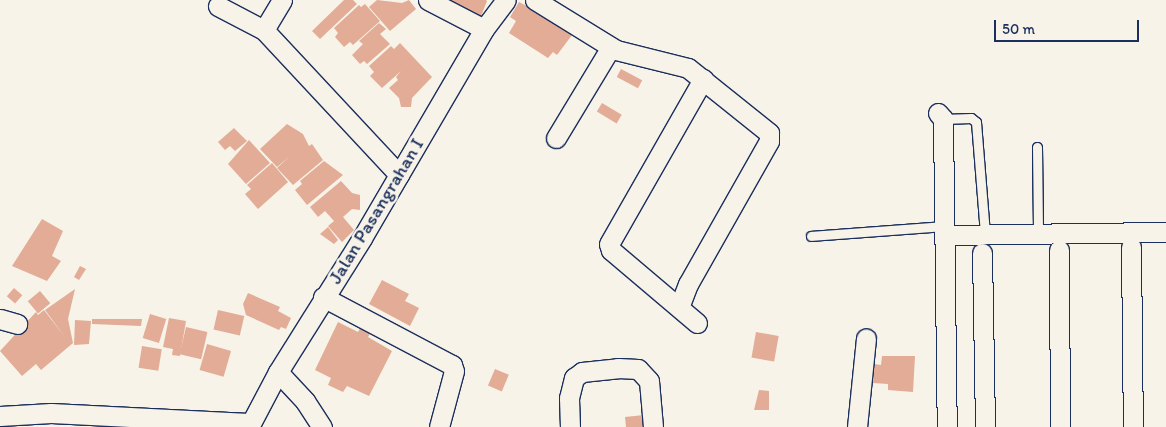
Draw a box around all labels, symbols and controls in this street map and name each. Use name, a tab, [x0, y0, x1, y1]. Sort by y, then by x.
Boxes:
scale bar	[996, 10, 1141, 42]
text: 50 m	[1002, 20, 1035, 38]
street label: Jalan Pasangrahan I	[324, 134, 428, 288]

